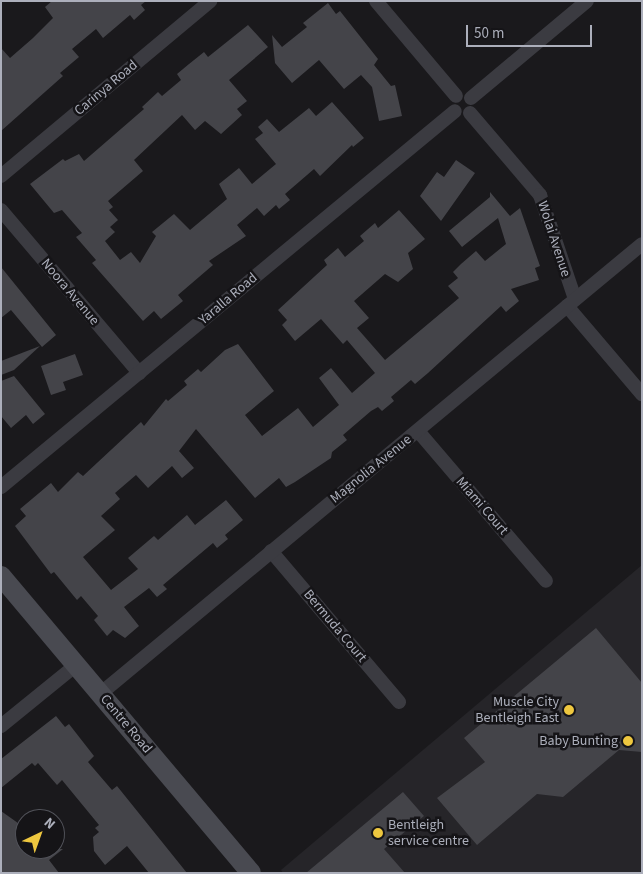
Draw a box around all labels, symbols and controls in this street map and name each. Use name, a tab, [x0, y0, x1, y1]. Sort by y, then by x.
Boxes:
scale bar	[468, 15, 594, 47]
text: 50 m	[474, 23, 504, 44]
street label: Carinya Road	[71, 57, 141, 119]
street label: Wolai Avenue	[534, 199, 574, 279]
street label: Noora Avenue	[37, 255, 103, 329]
street label: Yaralla Road	[195, 270, 261, 328]
street label: Magnolia Avenue	[327, 431, 415, 507]
street label: Miami Court	[452, 474, 512, 538]
street label: Bermuda Court	[300, 586, 370, 666]
street label: Centre Road	[96, 691, 156, 757]
place label: Muscle City Bentleigh East	[475, 694, 559, 726]
marker: Muscle City Bentleigh East	[563, 704, 575, 716]
place label: Baby Bunting	[539, 733, 618, 749]
marker: Baby Bunting	[622, 735, 634, 747]
north arrow	[15, 809, 65, 859]
text: N	[39, 813, 60, 834]
place label: Bentleigh service centre	[388, 817, 469, 850]
marker: Bentleigh service centre	[372, 827, 384, 839]

